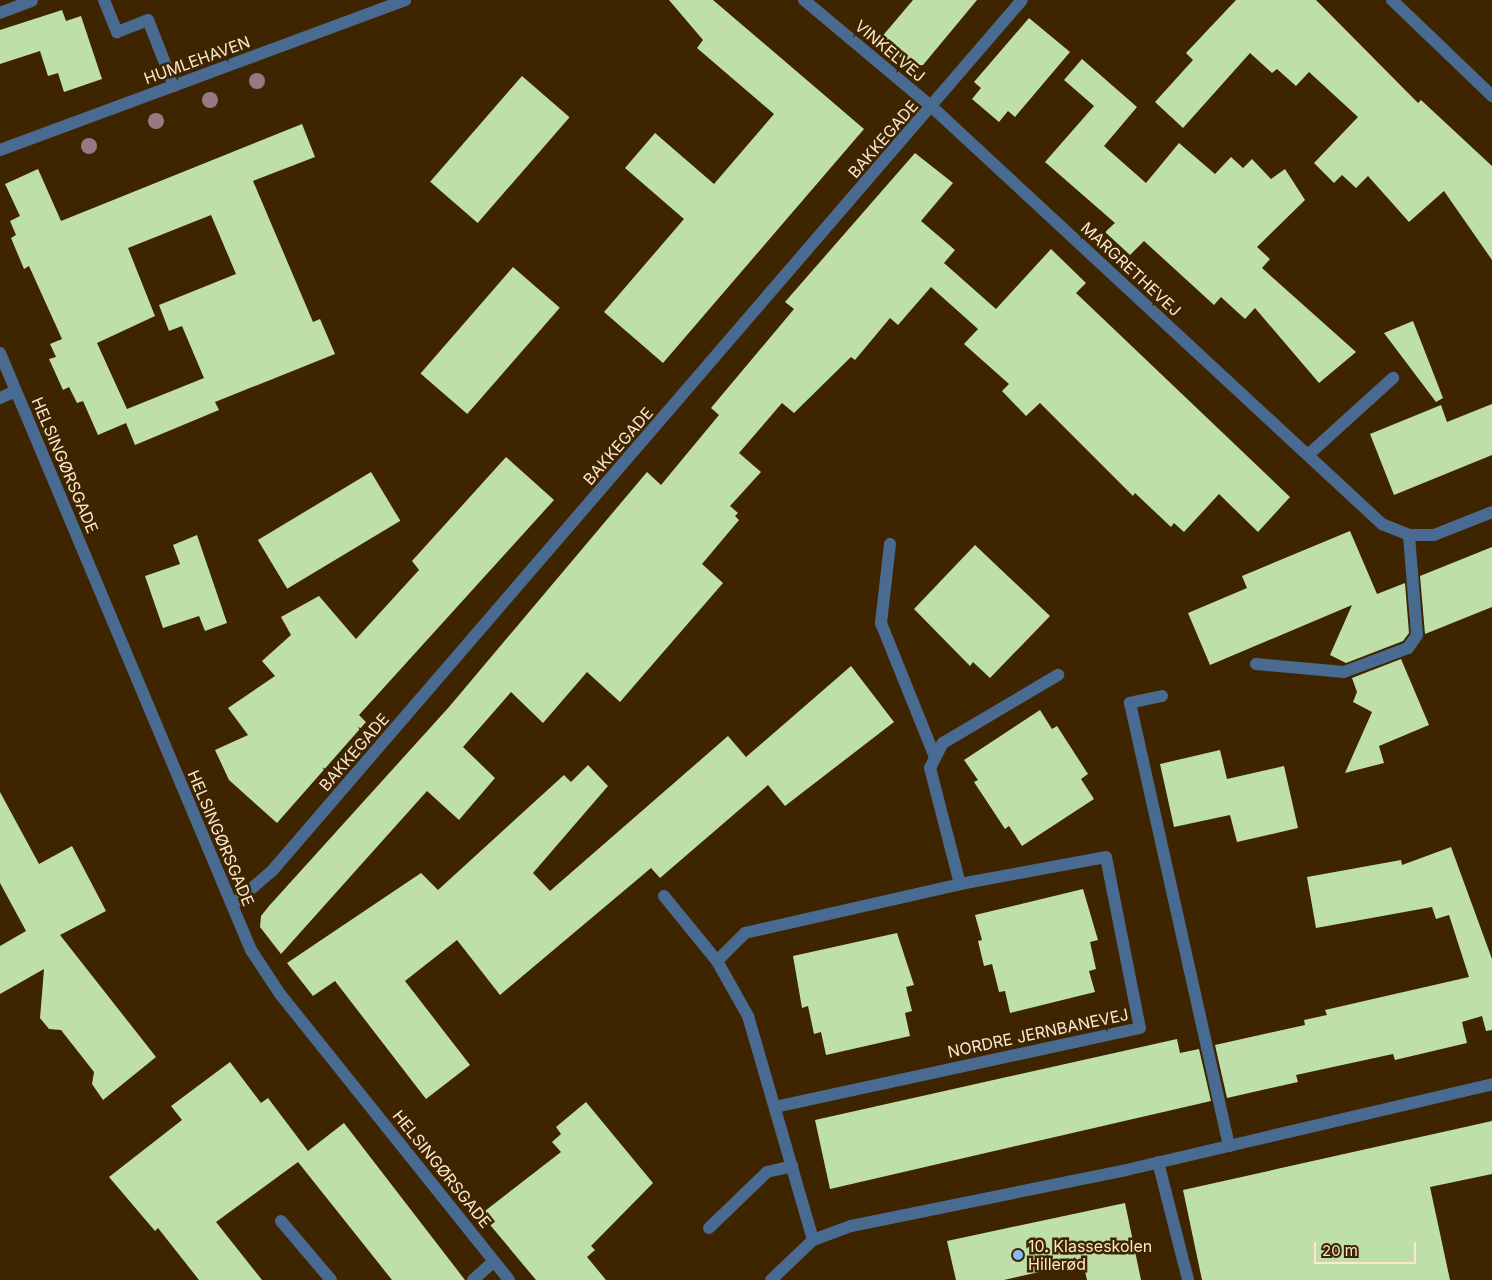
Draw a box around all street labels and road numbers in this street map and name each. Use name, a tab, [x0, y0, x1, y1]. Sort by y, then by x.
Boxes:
street label: VINKELVEJ	[851, 16, 929, 86]
street label: HUMLEHAVEN	[141, 32, 253, 88]
street label: BAKKEGADE	[844, 96, 922, 182]
street label: MARGRETHEVEJ	[1077, 218, 1185, 320]
street label: HELSINGØRSGADE	[28, 394, 102, 536]
street label: BAKKEGADE	[579, 403, 657, 489]
street label: BAKKEGADE	[315, 709, 393, 795]
street label: HELSINGØRSGADE	[184, 767, 258, 909]
street label: NORDRE JERNBANEVEJ	[946, 1004, 1130, 1062]
street label: HELSINGØRSGADE	[389, 1106, 495, 1232]

